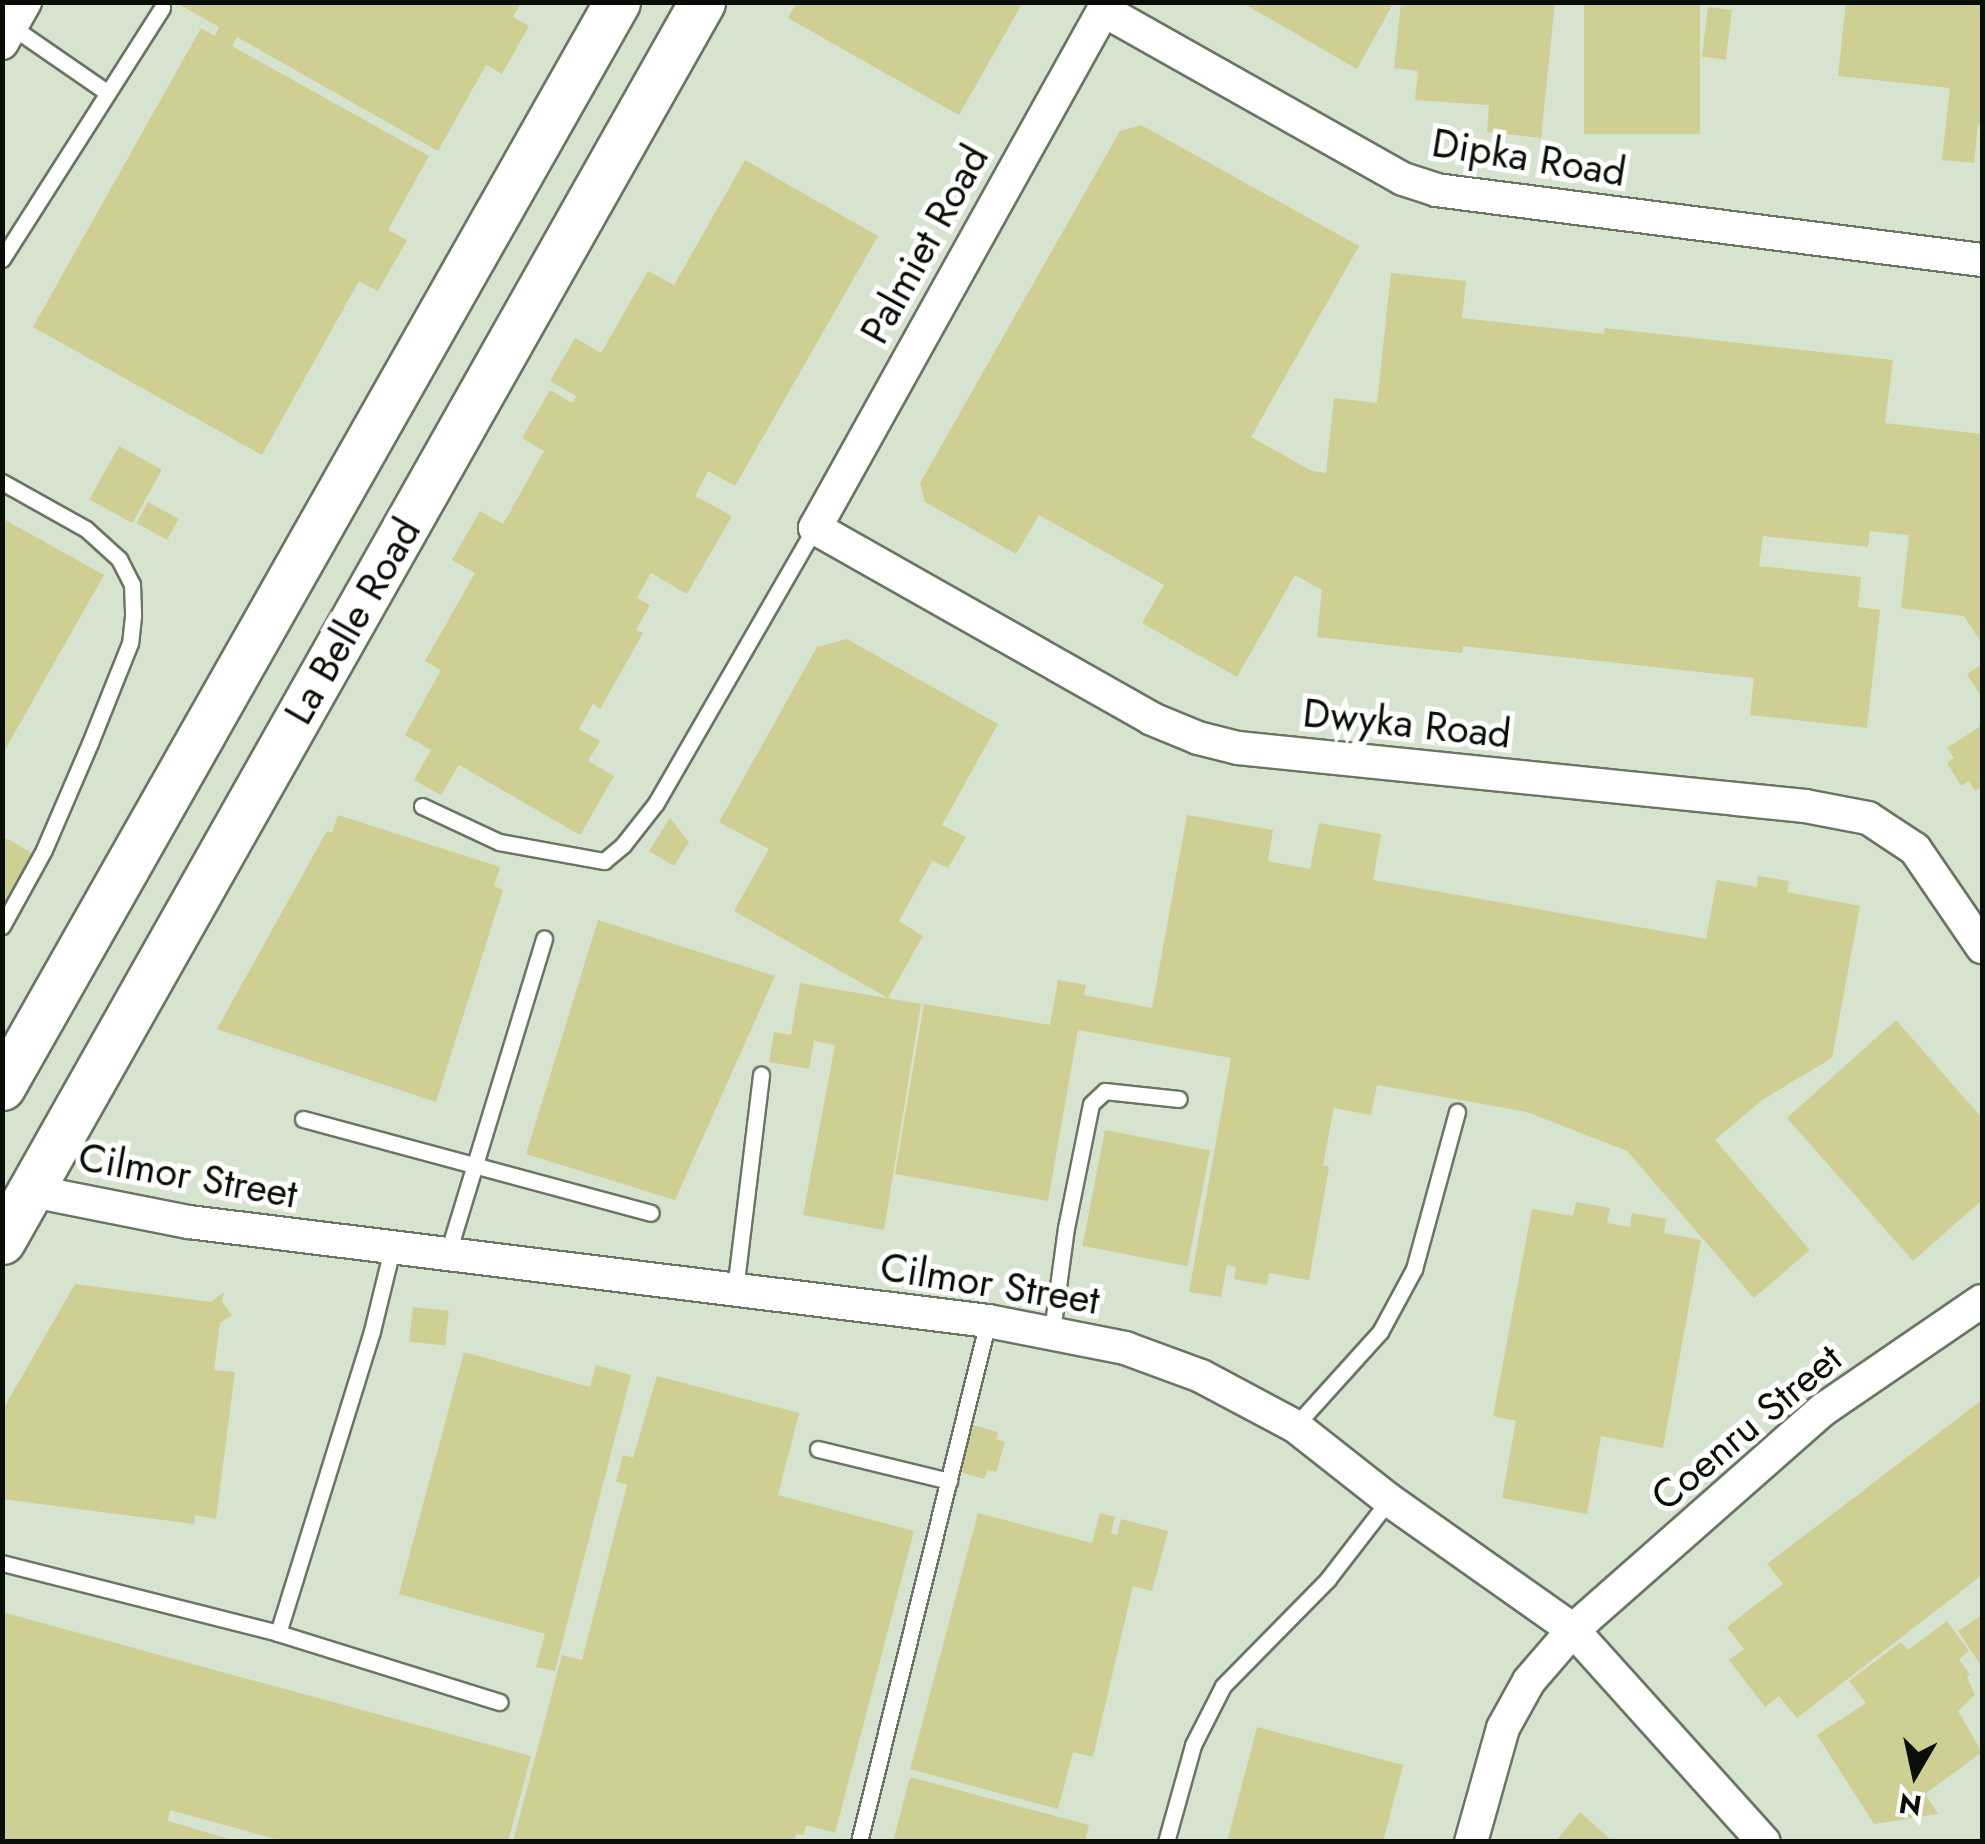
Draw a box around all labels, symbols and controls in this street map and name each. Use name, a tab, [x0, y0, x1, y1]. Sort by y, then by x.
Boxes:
street label: Dipka Road	[1429, 118, 1629, 196]
street label: Palmiet Road	[850, 136, 998, 352]
street label: La Belle Road	[274, 510, 430, 732]
street label: Dwyka Road	[1301, 688, 1513, 758]
street label: Cilmor Street	[75, 1132, 301, 1218]
street label: Cilmor Street	[877, 1242, 1103, 1324]
street label: Coenru Street	[1641, 1334, 1851, 1520]
north arrow	[1865, 1724, 1965, 1824]
text: N	[1896, 1782, 1924, 1826]

